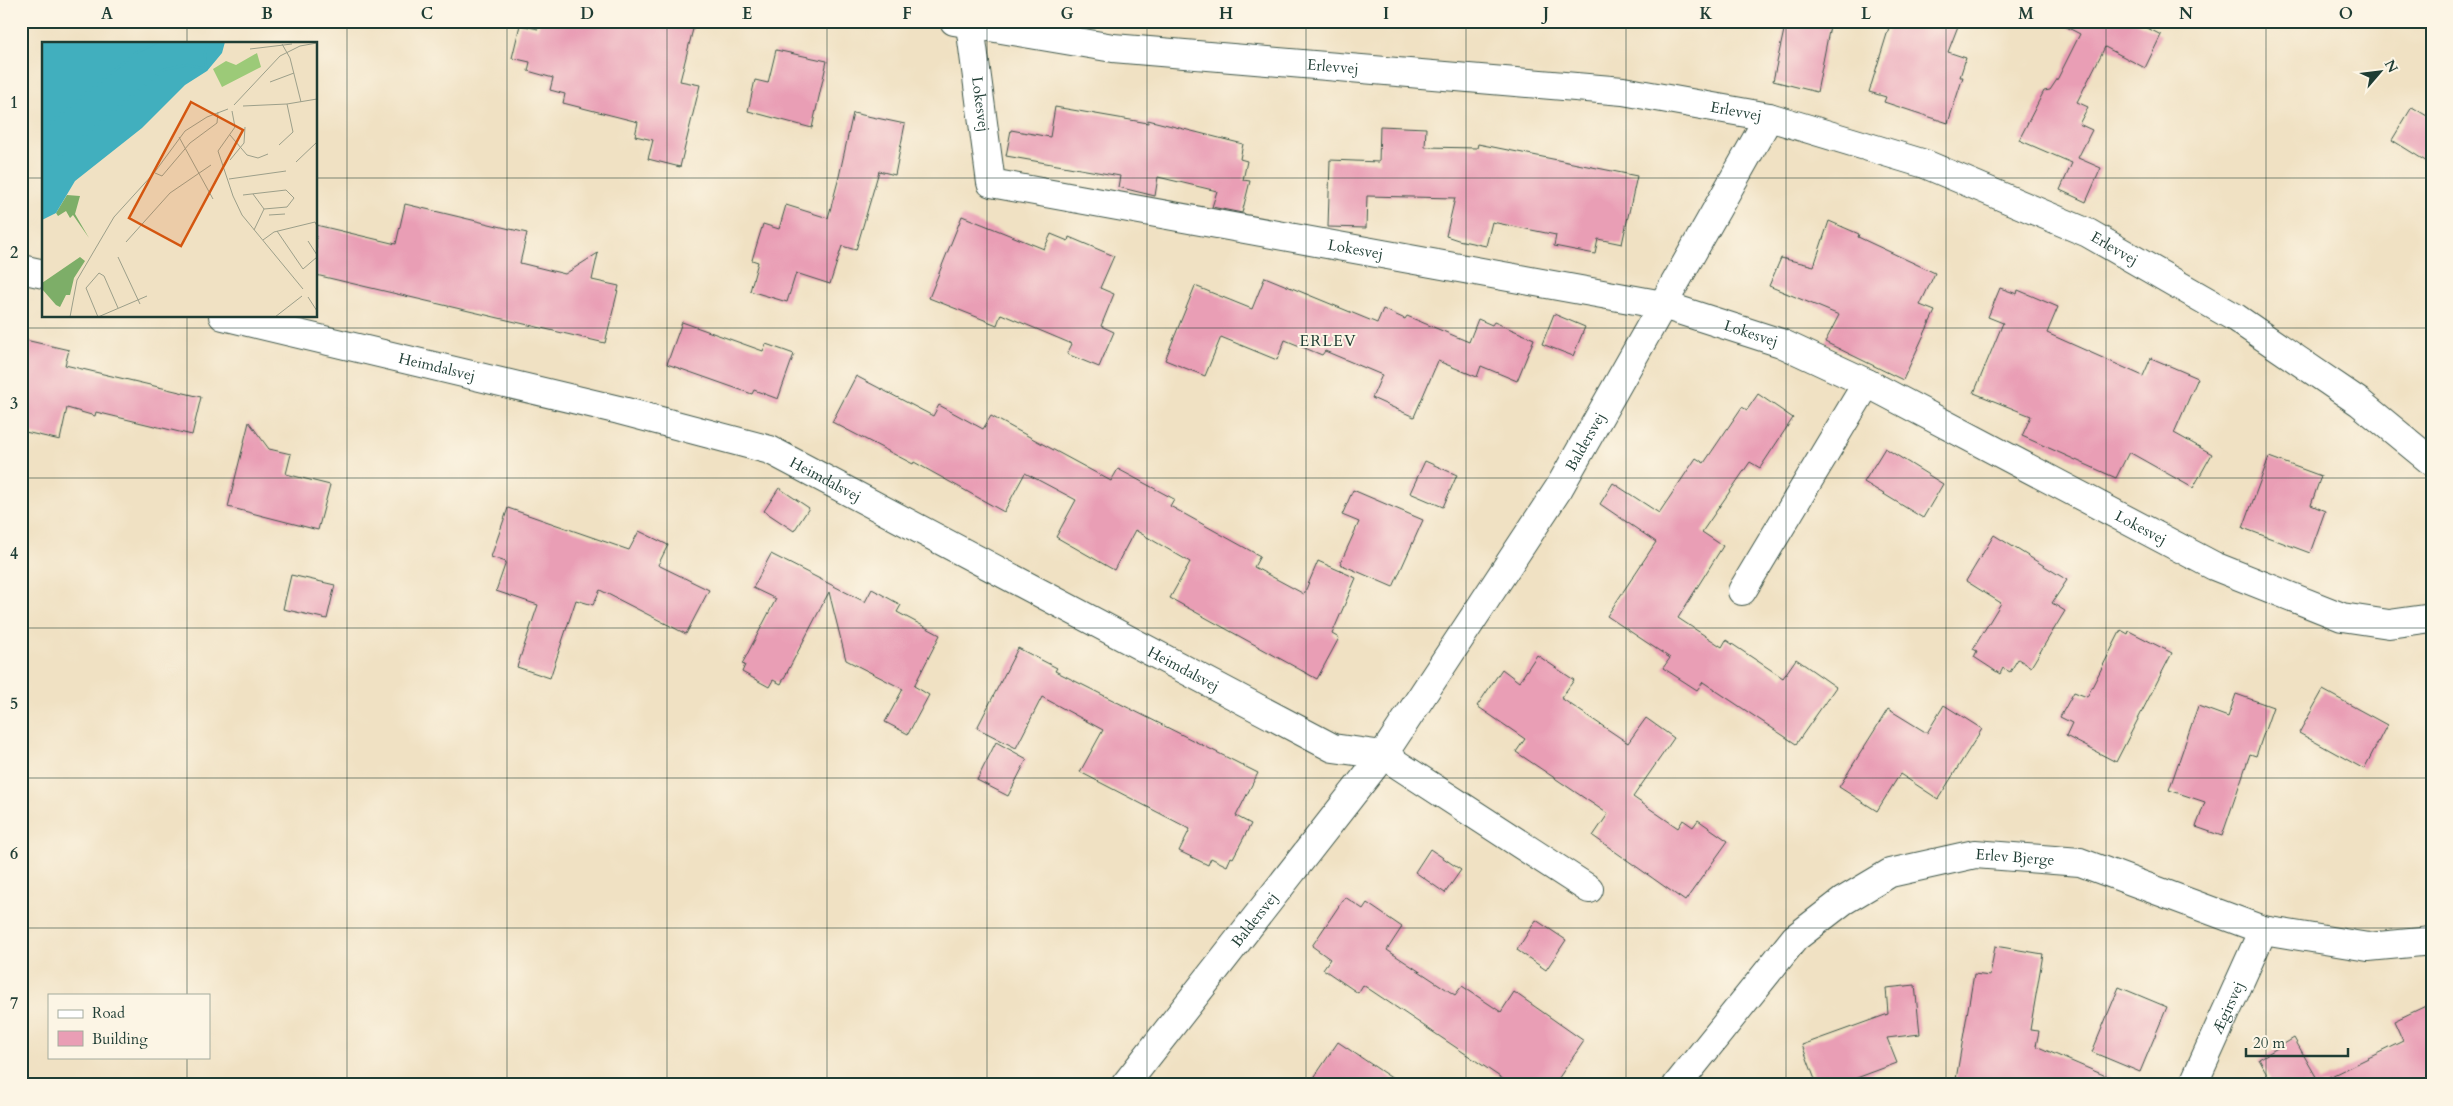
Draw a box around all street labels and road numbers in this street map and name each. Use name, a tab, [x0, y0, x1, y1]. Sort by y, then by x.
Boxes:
street label: Erlevvej	[1306, 54, 1360, 79]
street label: Lokesvej	[967, 75, 994, 133]
street label: Erlevvej	[1709, 97, 1763, 126]
street label: Erlevvej	[2087, 227, 2142, 270]
street label: Lokesvej	[1326, 234, 1385, 264]
street label: Lokesvej	[1722, 315, 1781, 351]
street label: Heimdalsvej	[397, 348, 477, 386]
street label: Baldersvej	[1561, 409, 1610, 475]
street label: Heimdalsvej	[786, 452, 865, 507]
street label: Lokesvej	[2112, 506, 2170, 549]
street label: Heimdalsvej	[1144, 642, 1223, 696]
street label: Erlev Bjerge	[1975, 844, 2055, 870]
street label: Baldersvej	[1227, 888, 1282, 951]
street label: Ægirsvej	[2207, 978, 2249, 1037]

